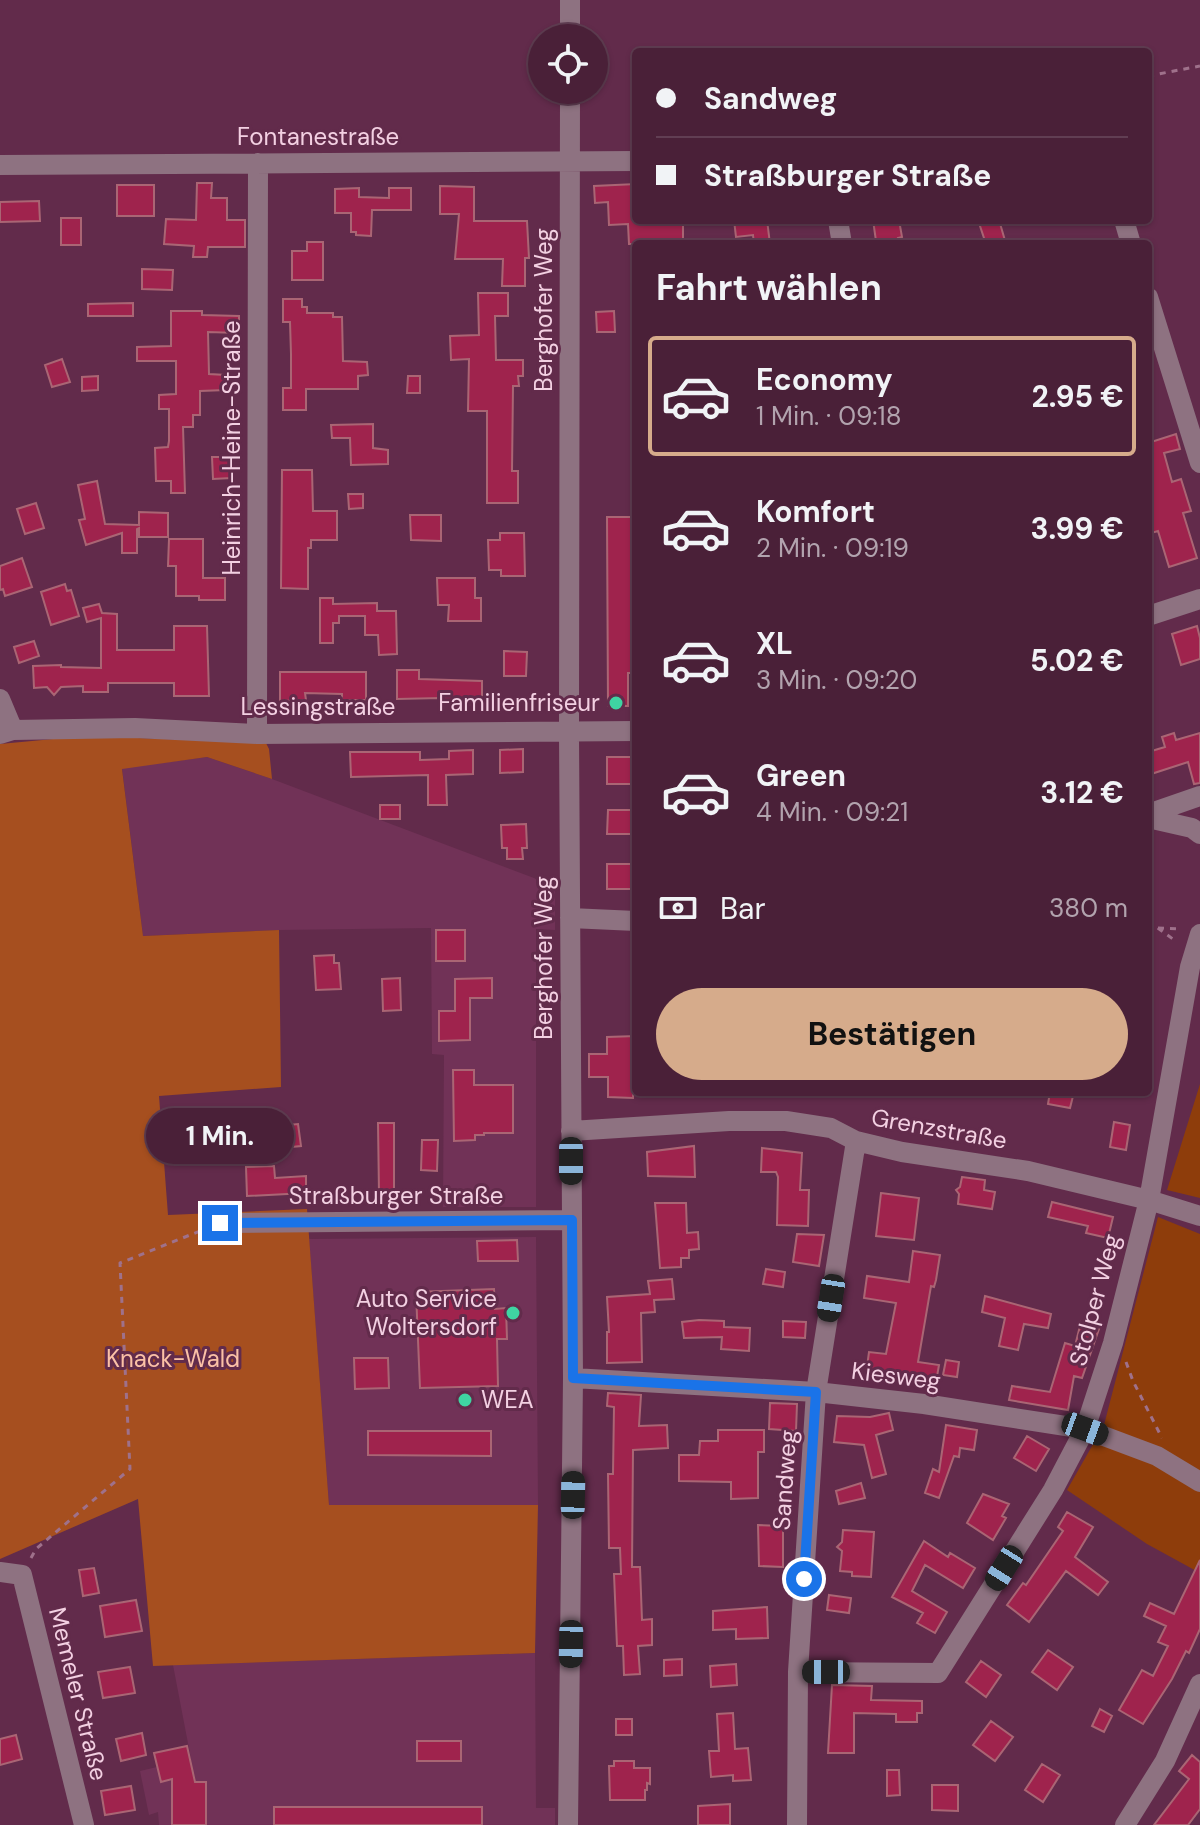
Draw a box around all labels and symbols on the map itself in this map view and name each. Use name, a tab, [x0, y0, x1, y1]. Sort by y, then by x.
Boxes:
street label: Fontanestraße	[237, 121, 399, 152]
street label: Berghofer Weg	[528, 228, 559, 392]
street label: Heinrich-Heine-Straße	[216, 320, 247, 576]
place label: Familienfriseur	[438, 687, 600, 718]
street label: Lessingstraße	[241, 691, 395, 722]
marker: Familienfriseur	[607, 694, 625, 712]
street label: Berghofer Weg	[528, 876, 559, 1040]
street label: Grenzstraße	[869, 1101, 1009, 1156]
callout: 1 Min.	[146, 1107, 294, 1163]
car	[559, 1137, 583, 1185]
street label: Straßburger Straße	[289, 1180, 503, 1211]
route end	[202, 1205, 238, 1241]
street label: Stolper Weg	[1062, 1230, 1127, 1369]
car	[815, 1272, 847, 1324]
place label: Auto Service Woltersdorf	[356, 1283, 497, 1342]
marker: Auto Service Woltersdorf	[504, 1304, 522, 1322]
park label: Knack-Wald	[106, 1343, 240, 1374]
street label: Kiesweg	[850, 1355, 943, 1396]
place label: WEA	[481, 1384, 534, 1415]
marker: WEA	[456, 1391, 474, 1409]
car	[1058, 1410, 1112, 1448]
street label: Sandweg	[766, 1429, 803, 1531]
car	[561, 1471, 585, 1519]
car	[981, 1541, 1027, 1595]
route start	[786, 1561, 822, 1597]
street label: Memeler Straße	[42, 1604, 115, 1784]
car	[559, 1620, 583, 1668]
car	[802, 1660, 850, 1684]

